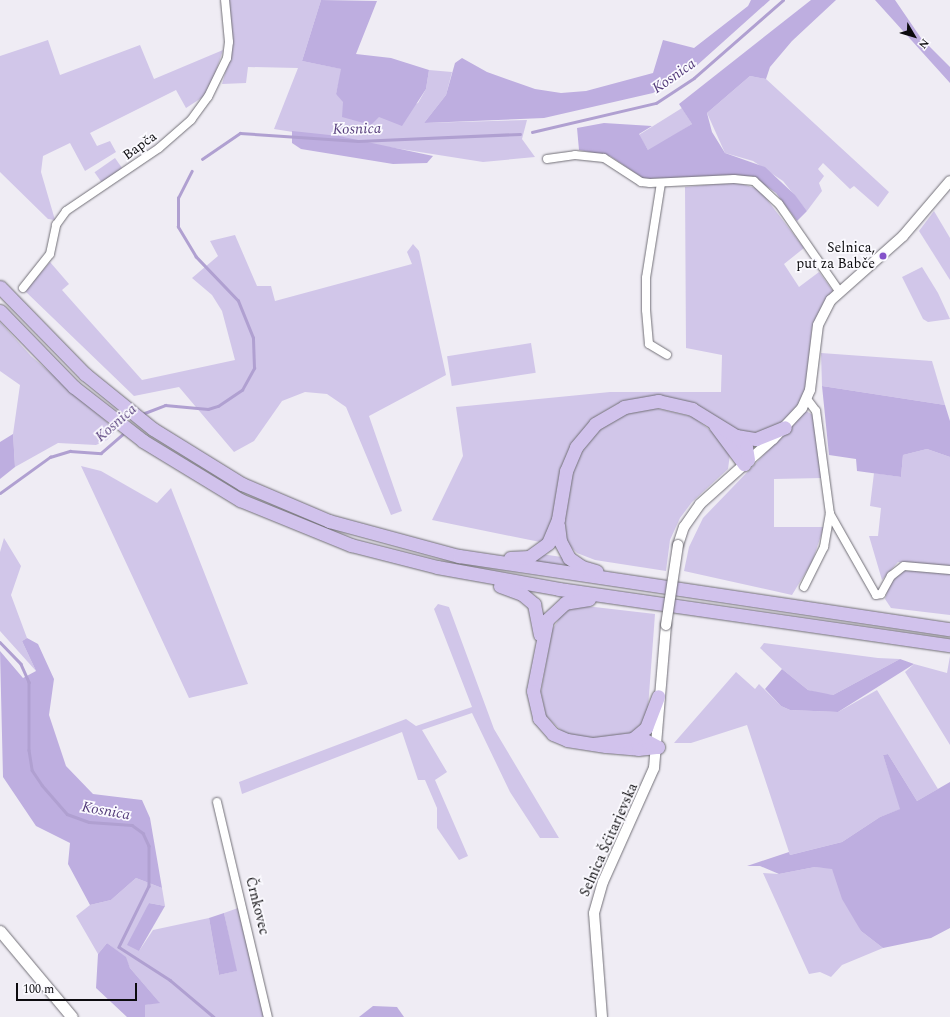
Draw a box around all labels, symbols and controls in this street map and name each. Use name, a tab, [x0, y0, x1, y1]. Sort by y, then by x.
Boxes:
north arrow	[894, 16, 934, 56]
text: N	[914, 35, 933, 52]
water label: Kosnica	[649, 55, 699, 97]
water label: Kosnica	[332, 120, 382, 138]
street label: Bapča	[120, 128, 160, 164]
place label: Selnica, put za Babče	[796, 240, 875, 272]
marker: Selnica, put za Babče	[878, 251, 888, 261]
water label: Kosnica	[92, 400, 140, 446]
street label: Selnica Šćitarjevska	[576, 781, 642, 899]
water label: Kosnica	[80, 798, 132, 824]
street label: Črnkovec	[242, 875, 272, 937]
scale bar	[18, 975, 139, 1001]
text: 100 m	[23, 980, 54, 999]

